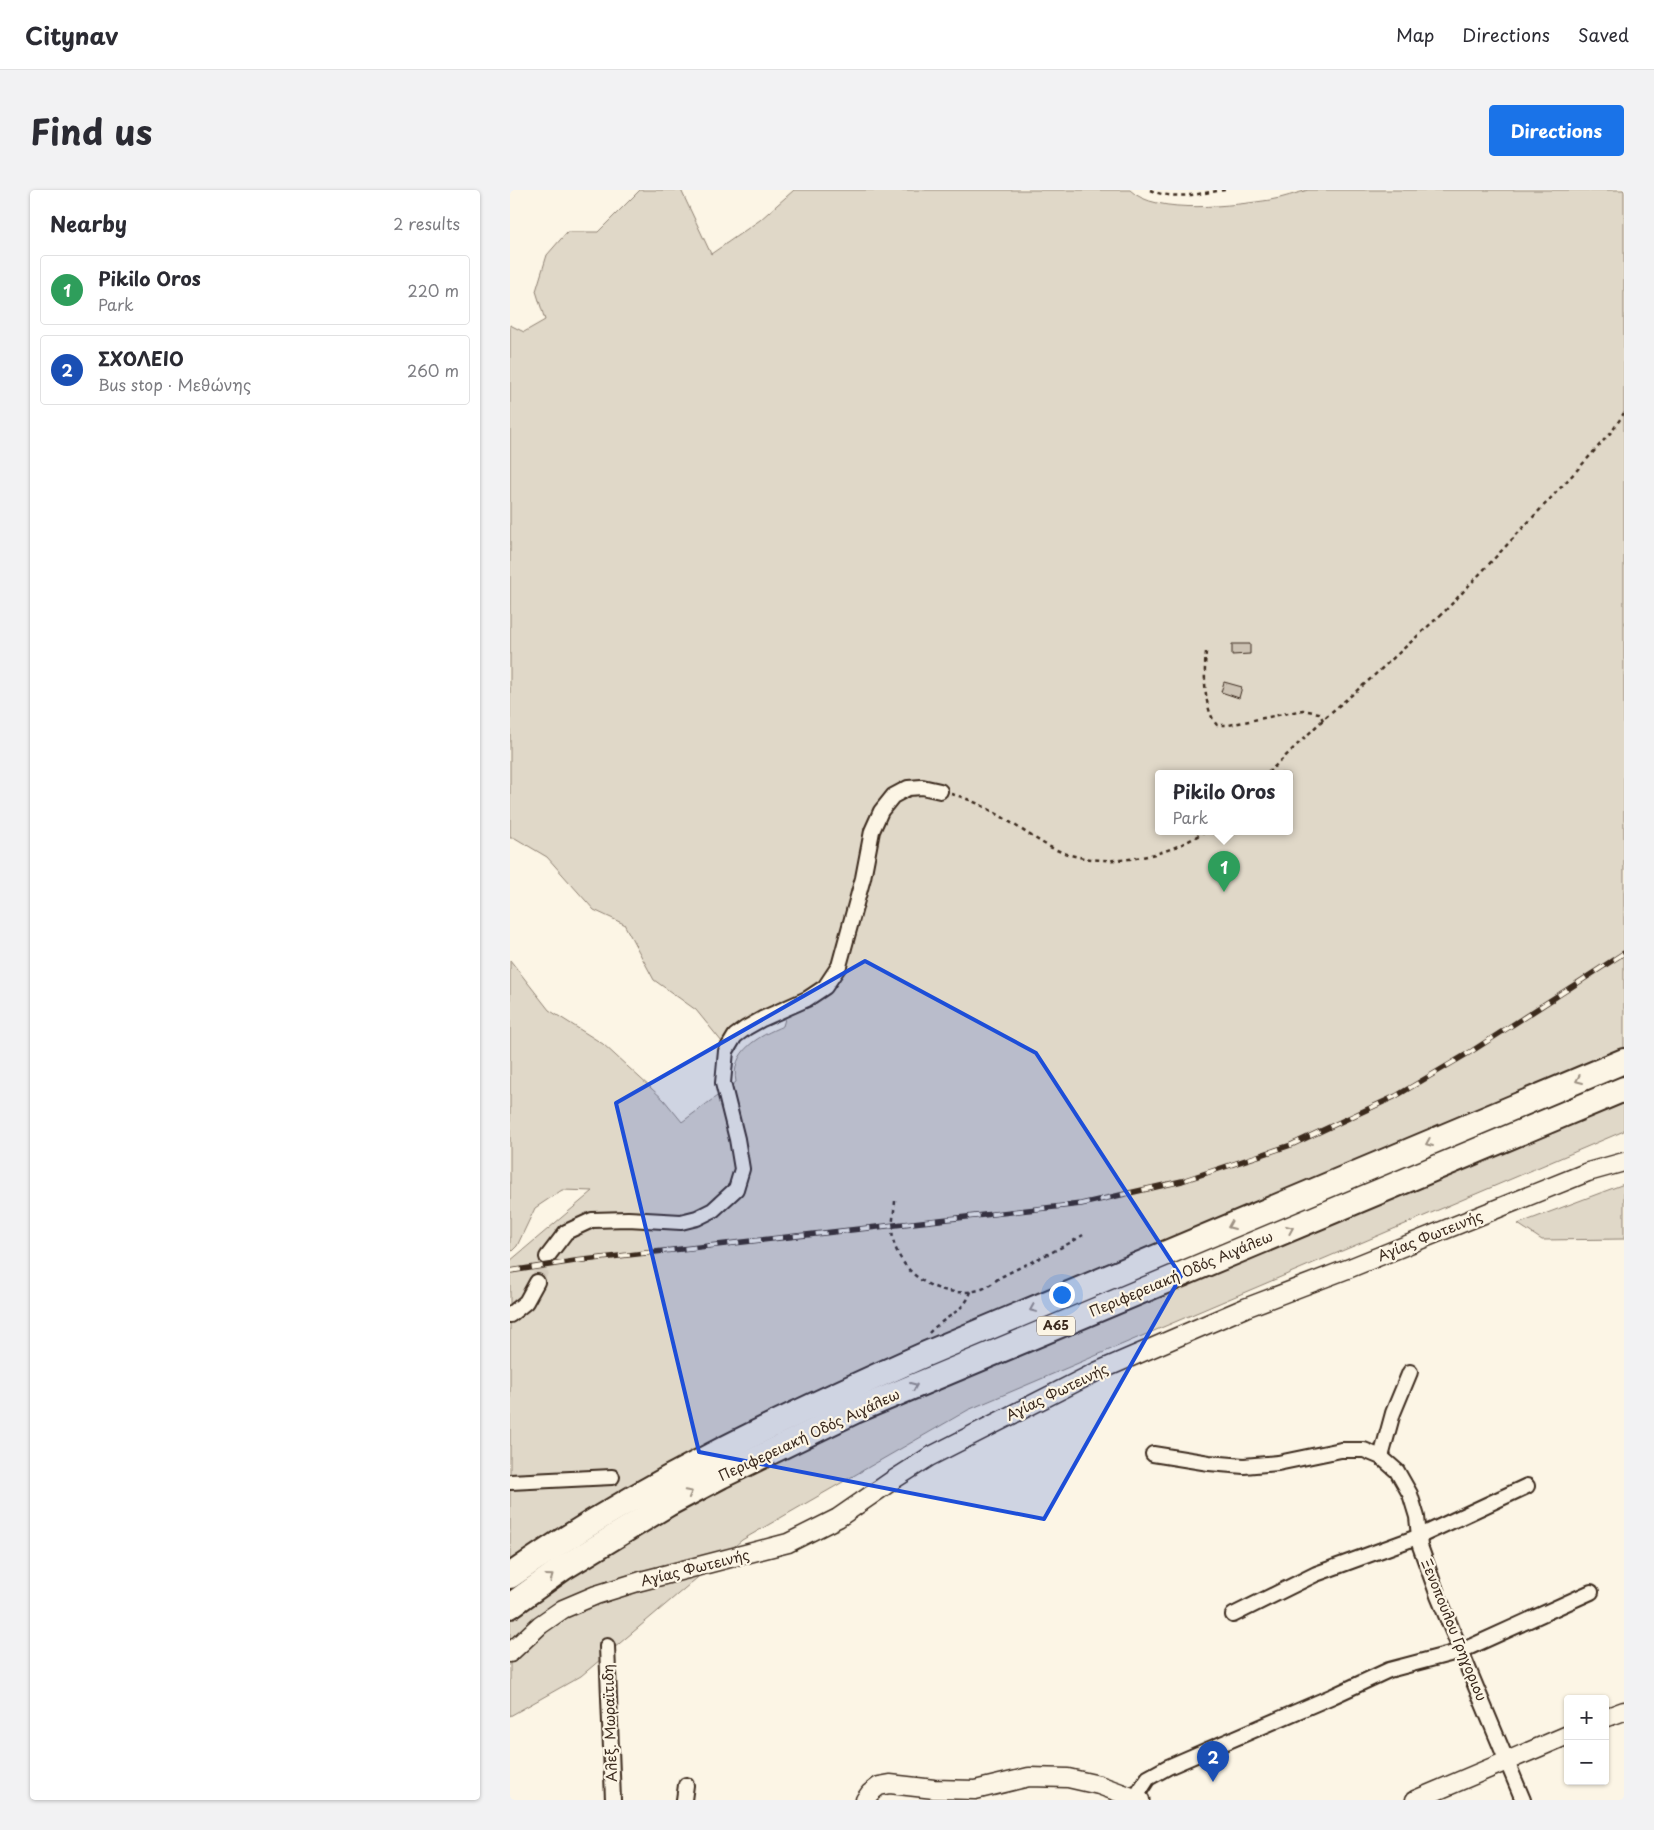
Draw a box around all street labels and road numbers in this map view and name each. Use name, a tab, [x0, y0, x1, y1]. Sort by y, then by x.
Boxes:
street label: Αγίας Φωτεινής	[1374, 1205, 1486, 1266]
street label: Περιφερειακή Οδός Αιγάλεω	[1086, 1225, 1276, 1322]
road number: Α65	[1037, 1316, 1075, 1336]
street label: Αγίας Φωτεινής	[1002, 1358, 1112, 1425]
street label: Περιφερειακή Οδός Αιγάλεω	[715, 1383, 903, 1486]
street label: Αγίας Φωτεινής	[638, 1544, 752, 1591]
street label: Ξενοπουλου Γρηγοριου	[1416, 1556, 1493, 1704]
street label: Αλεξ. Μωραϊτιδη	[597, 1664, 622, 1782]

